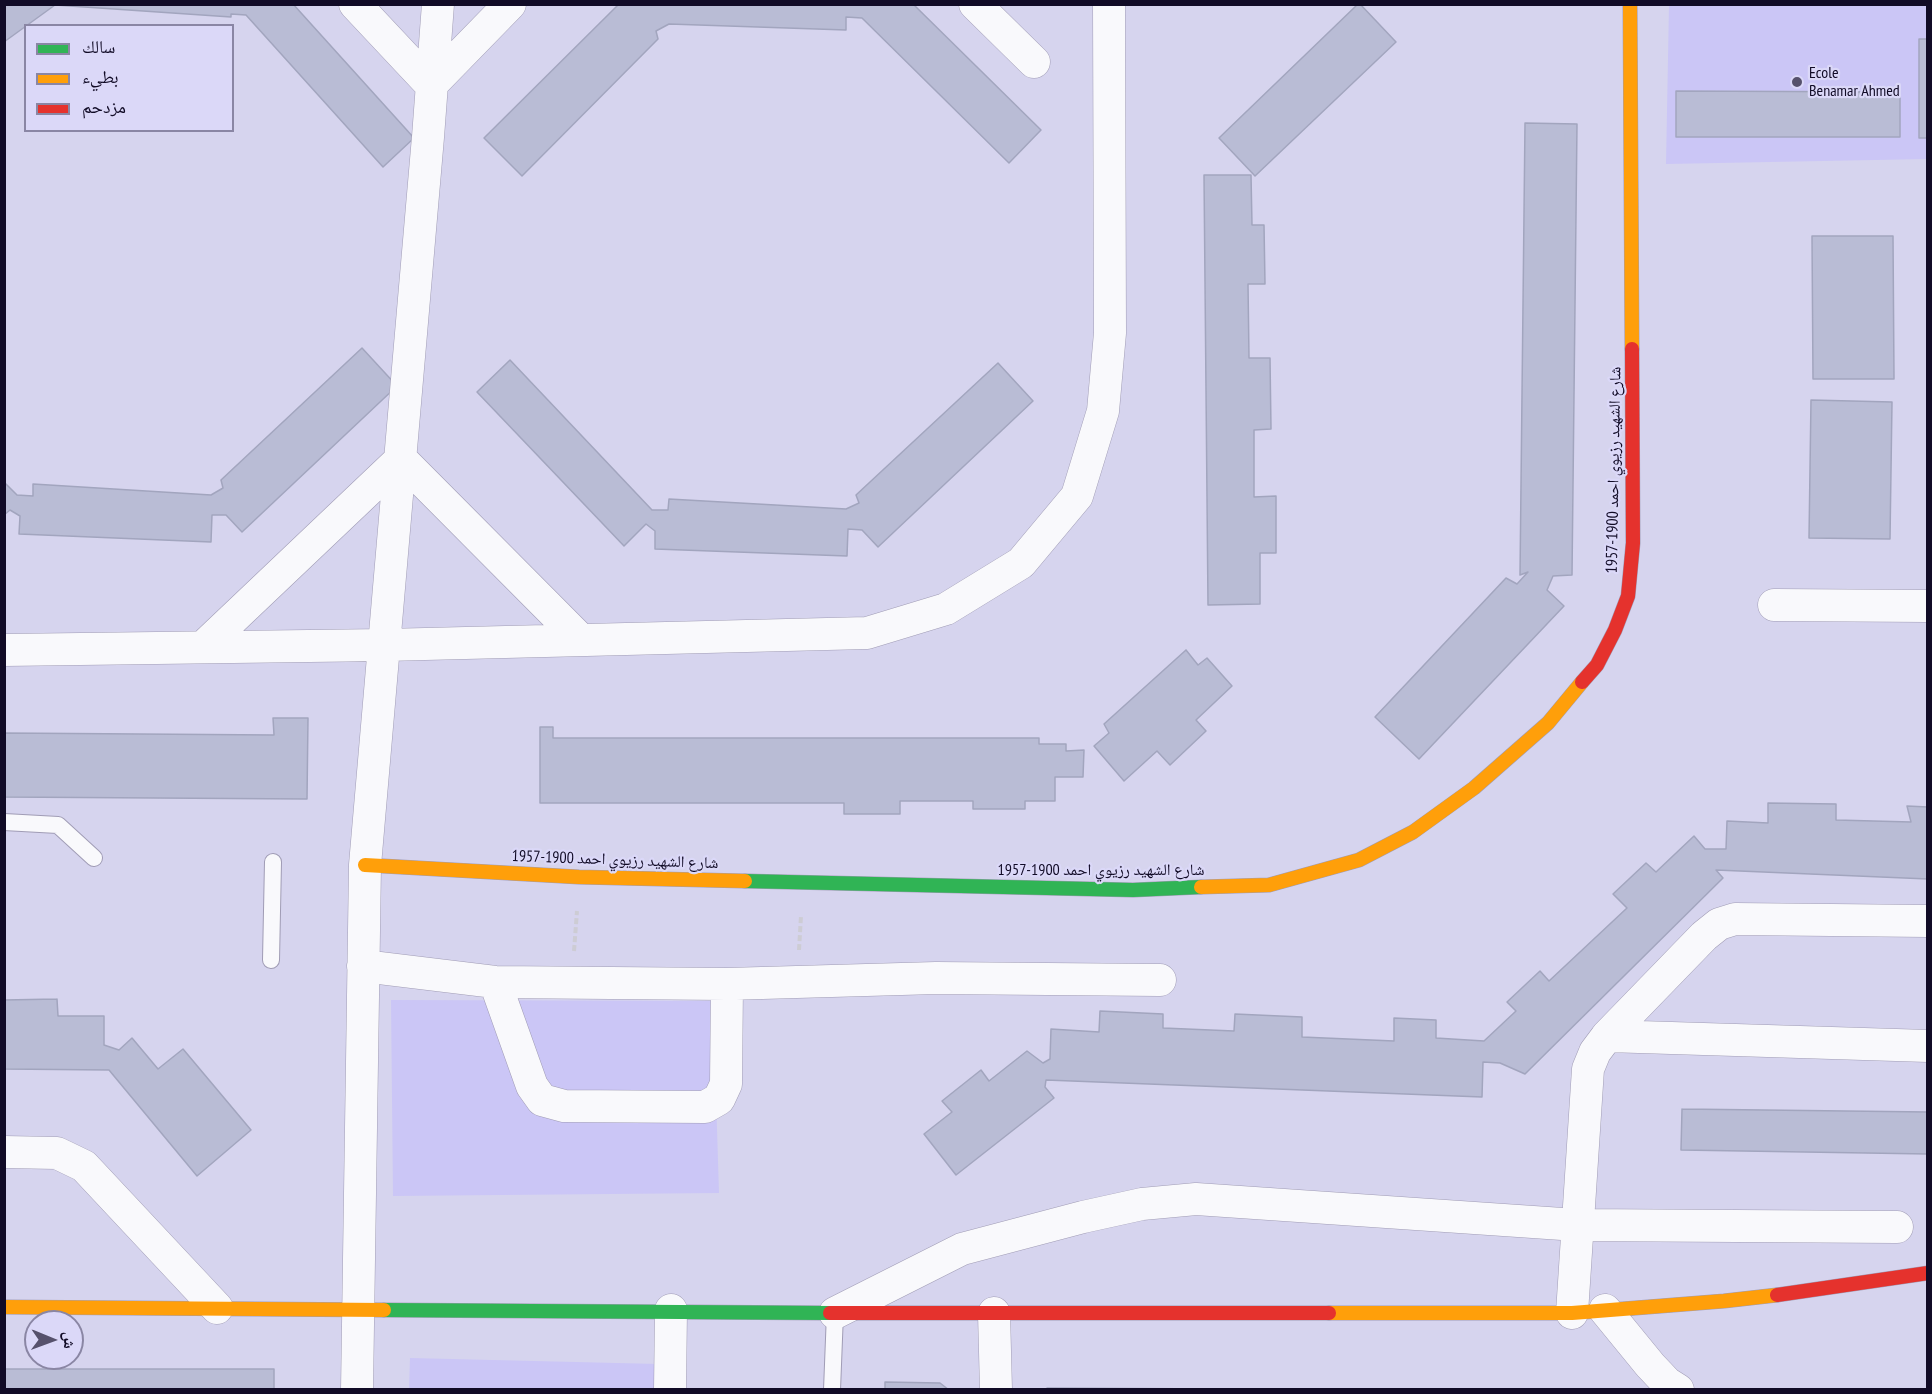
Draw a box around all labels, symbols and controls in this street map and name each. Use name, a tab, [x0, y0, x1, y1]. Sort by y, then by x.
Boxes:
legend	[24, 24, 234, 132]
text: سالك	[82, 35, 115, 58]
place label: Ecole Benamar Ahmed	[1809, 63, 1900, 101]
text: بطيء	[82, 65, 119, 88]
marker: Ecole Benamar Ahmed	[1790, 75, 1804, 89]
text: مزدحم	[82, 95, 126, 118]
street label: شارع الشهيد رزيوي احمد 1900-1957	[1603, 366, 1625, 574]
street label: شارع الشهيد رزيوي احمد 1900-1957	[511, 847, 719, 873]
street label: شارع الشهيد رزيوي احمد 1900-1957	[998, 860, 1204, 880]
north arrow	[24, 1310, 84, 1370]
text: ش	[60, 1332, 80, 1349]

